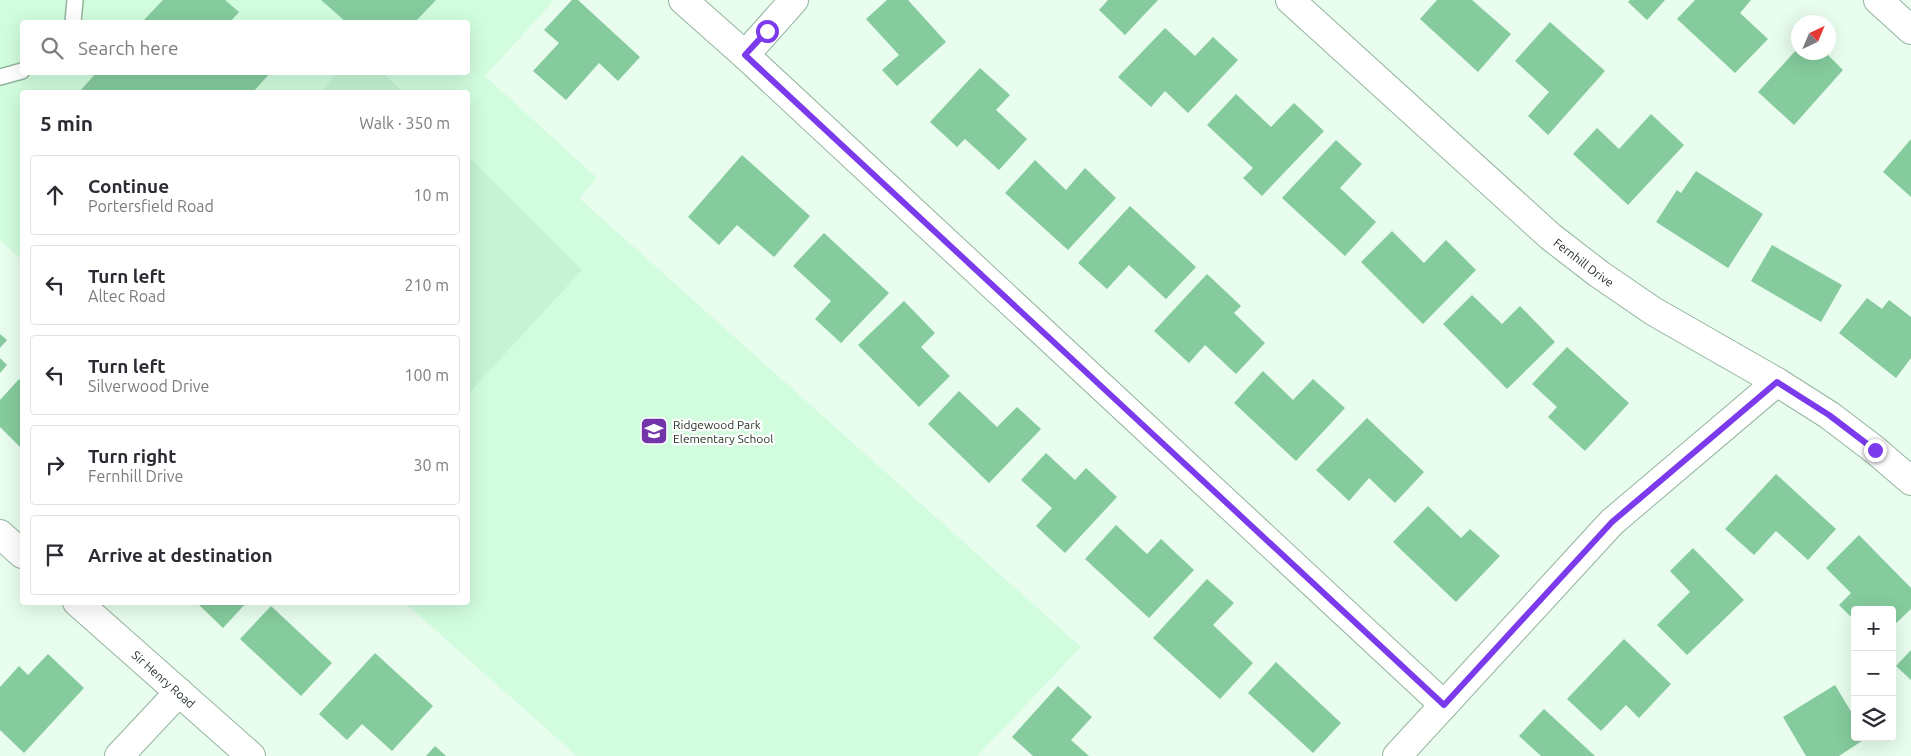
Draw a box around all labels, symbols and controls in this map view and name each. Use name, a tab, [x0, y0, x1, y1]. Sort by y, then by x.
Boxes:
north arrow	[1791, 15, 1836, 60]
search box	[20, 20, 470, 75]
route start	[756, 20, 779, 43]
icon: search	[38, 34, 66, 62]
text: Search here	[78, 37, 178, 59]
text: 5 min	[40, 111, 93, 135]
text: Walk · 350 m	[359, 114, 450, 132]
text: Continue	[88, 175, 169, 197]
icon: ahead	[41, 181, 69, 209]
text: 10 m	[413, 186, 449, 204]
text: Portersfield Road	[88, 197, 214, 215]
street label: Fernhill Drive	[1551, 235, 1616, 289]
text: Turn left	[88, 265, 166, 287]
icon: left	[41, 271, 69, 299]
text: 210 m	[404, 276, 449, 294]
text: Altec Road	[88, 287, 166, 305]
text: Turn left	[88, 355, 166, 377]
icon: left	[41, 361, 69, 389]
text: 100 m	[404, 366, 449, 384]
text: Silverwood Drive	[88, 377, 209, 395]
school or university icon: Ridgewood Park Elementary School	[639, 416, 669, 446]
place label: Ridgewood Park Elementary School	[673, 418, 773, 445]
route end	[1864, 439, 1887, 462]
text: Turn right	[88, 445, 176, 467]
icon: right	[41, 451, 69, 479]
text: 30 m	[413, 456, 449, 474]
text: Fernhill Drive	[88, 467, 183, 485]
icon: arrive	[41, 541, 69, 569]
text: Arrive at destination	[88, 544, 273, 566]
map controls	[1851, 606, 1896, 741]
button: +	[1851, 606, 1896, 651]
street label: Sir Henry Road	[130, 648, 198, 710]
button: −	[1851, 651, 1896, 696]
button: layers	[1851, 696, 1896, 741]

